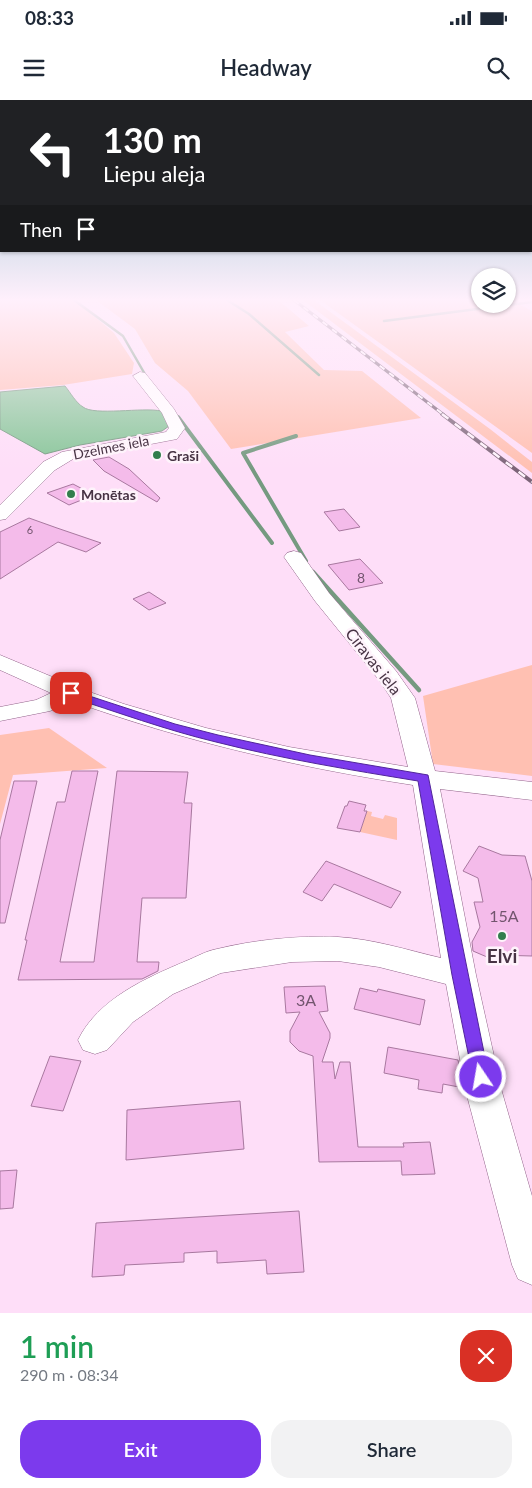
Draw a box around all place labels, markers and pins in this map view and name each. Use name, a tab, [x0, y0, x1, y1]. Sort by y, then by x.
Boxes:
place label: Graši	[167, 447, 199, 464]
marker: Graši	[151, 449, 163, 461]
place label: Monētas	[81, 486, 136, 503]
marker: Monētas	[65, 488, 77, 500]
pin	[50, 672, 92, 714]
marker: Elvi	[496, 930, 508, 942]
place label: Elvi	[487, 944, 517, 967]

